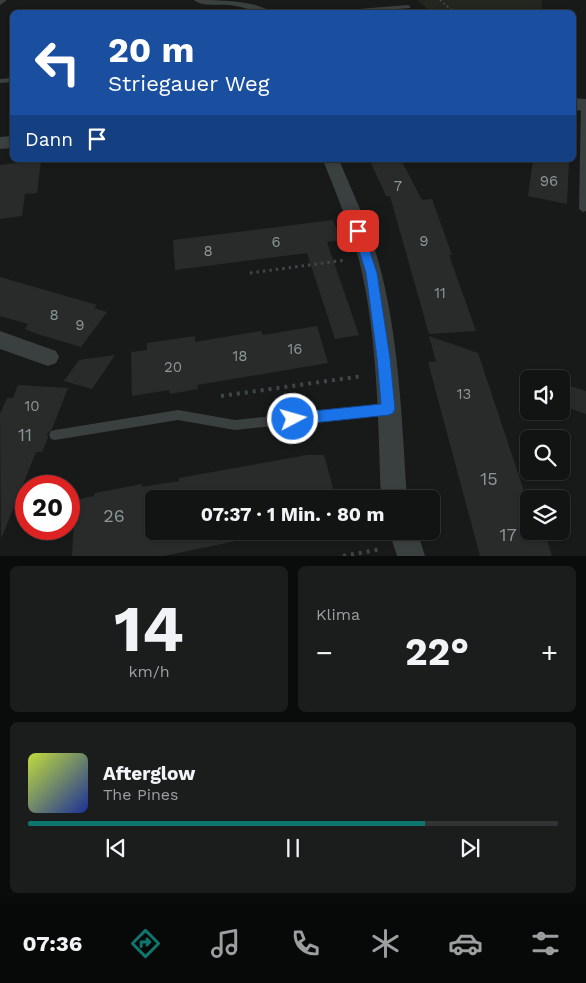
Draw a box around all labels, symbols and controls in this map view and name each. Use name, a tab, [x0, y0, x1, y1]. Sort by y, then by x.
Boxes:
text: 20 m	[108, 29, 194, 71]
icon: left	[25, 30, 90, 95]
text: Striegauer Weg	[108, 71, 270, 96]
icon: arrive	[83, 125, 111, 153]
text: Dann	[25, 128, 73, 151]
house number: 96	[540, 172, 558, 190]
house number: 7	[394, 177, 402, 195]
pin	[337, 210, 379, 252]
icon: arrive	[344, 217, 372, 245]
house number: 9	[419, 232, 429, 250]
house number: 6	[271, 233, 281, 251]
house number: 8	[203, 242, 213, 260]
house number: 11	[434, 284, 446, 302]
house number: 8	[49, 306, 59, 324]
house number: 9	[75, 316, 85, 334]
house number: 16	[288, 340, 302, 358]
house number: 18	[232, 347, 248, 365]
house number: 20	[164, 358, 182, 376]
map controls	[520, 370, 570, 540]
button: sound	[520, 370, 570, 420]
house number: 13	[457, 385, 471, 403]
position arrow	[266, 392, 318, 444]
house number: 10	[24, 397, 40, 415]
house number: 11	[18, 424, 32, 445]
button: search	[520, 430, 570, 480]
house number: 15	[480, 468, 498, 489]
speed limit sign: 20	[15, 475, 80, 540]
button: layers	[520, 490, 570, 540]
text: 07:37 · 1 Min. · 80 m	[201, 503, 384, 526]
house number: 26	[103, 505, 125, 526]
house number: 17	[499, 524, 517, 545]
text: 14	[114, 591, 184, 667]
text: Klima	[316, 605, 360, 624]
text: 22°	[405, 630, 469, 674]
text: −	[316, 636, 333, 669]
text: +	[541, 636, 558, 669]
text: km/h	[128, 662, 170, 681]
text: Afterglow	[103, 762, 195, 785]
text: The Pines	[103, 785, 179, 804]
icon: previous	[102, 834, 130, 862]
icon: pause	[279, 834, 307, 862]
icon: next	[456, 834, 484, 862]
icon: directions	[128, 926, 163, 961]
icon: music	[208, 926, 243, 961]
icon: phone	[288, 926, 323, 961]
icon: climate	[368, 926, 403, 961]
icon: car	[448, 926, 483, 961]
icon: filters	[528, 926, 563, 961]
text: 07:36	[23, 931, 82, 956]

